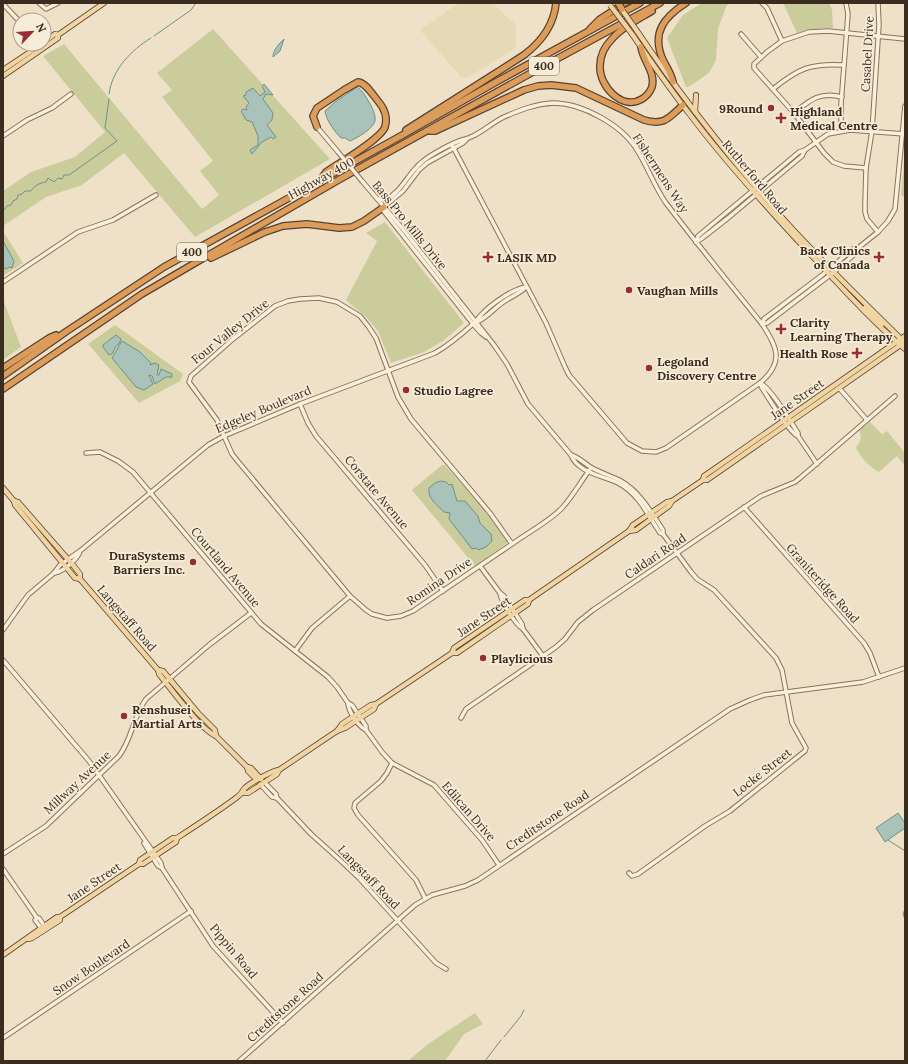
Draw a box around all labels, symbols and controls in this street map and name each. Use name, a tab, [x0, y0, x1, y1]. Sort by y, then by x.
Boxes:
north arrow	[12, 12, 52, 52]
street label: Casabel Drive	[858, 15, 877, 92]
text: N	[33, 21, 49, 35]
road number: 400	[529, 57, 559, 75]
place label: 9Round	[719, 101, 763, 116]
marker: 9Round	[766, 103, 776, 113]
place label: Highland Medical Centre	[790, 104, 878, 133]
marker: Highland Medical Centre	[775, 112, 787, 124]
street label: Fishermens Way	[630, 131, 693, 216]
street label: Rutherford Road	[720, 137, 790, 217]
street label: Highway 400	[285, 154, 357, 202]
street label: Bass Pro Mills Drive	[370, 177, 451, 273]
road number: 400	[177, 243, 207, 261]
place label: Back Clinics of Canada	[800, 243, 871, 272]
place label: LASIK MD	[497, 250, 557, 265]
marker: LASIK MD	[482, 251, 494, 263]
marker: Back Clinics of Canada	[873, 251, 885, 263]
place label: Vaughan Mills	[637, 283, 718, 298]
marker: Vaughan Mills	[624, 285, 634, 295]
street label: Four Valley Drive	[188, 295, 272, 367]
place label: Clarity Learning Therapy	[790, 315, 893, 344]
marker: Clarity Learning Therapy	[775, 323, 787, 335]
place label: Health Rose	[779, 346, 849, 361]
marker: Health Rose	[851, 347, 863, 359]
place label: Legoland Discovery Centre	[657, 354, 757, 383]
marker: Legoland Discovery Centre	[644, 363, 654, 373]
street label: Jane Street	[767, 375, 827, 423]
street label: Edgeley Boulevard	[213, 382, 313, 436]
place label: Studio Lagree	[414, 383, 494, 398]
marker: Studio Lagree	[401, 385, 411, 395]
street label: Corstate Avenue	[342, 452, 413, 532]
street label: Courtland Avenue	[188, 524, 264, 611]
street label: Caldari Road	[621, 530, 689, 582]
street label: Graniteridge Road	[783, 540, 863, 626]
place label: DuraSystems Barriers Inc.	[109, 548, 185, 577]
street label: Romina Drive	[404, 553, 475, 608]
marker: DuraSystems Barriers Inc.	[188, 557, 198, 567]
street label: Langstaff Road	[94, 582, 160, 654]
street label: Jane Street	[454, 592, 514, 640]
place label: Playlicious	[491, 651, 553, 666]
marker: Playlicious	[478, 653, 488, 663]
place label: Renshusei Martial Arts	[132, 702, 202, 731]
marker: Renshusei Martial Arts	[119, 711, 129, 721]
street label: Locke Street	[730, 744, 795, 800]
street label: Millway Avenue	[40, 747, 114, 817]
street label: Edilcan Drive	[439, 778, 499, 844]
street label: Creditstone Road	[502, 787, 592, 853]
street label: Langstaff Road	[335, 842, 403, 912]
street label: Jane Street	[64, 858, 124, 906]
street label: Pippin Road	[207, 921, 261, 981]
street label: Snow Boulevard	[50, 936, 132, 998]
street label: Creditstone Road	[244, 969, 326, 1045]

